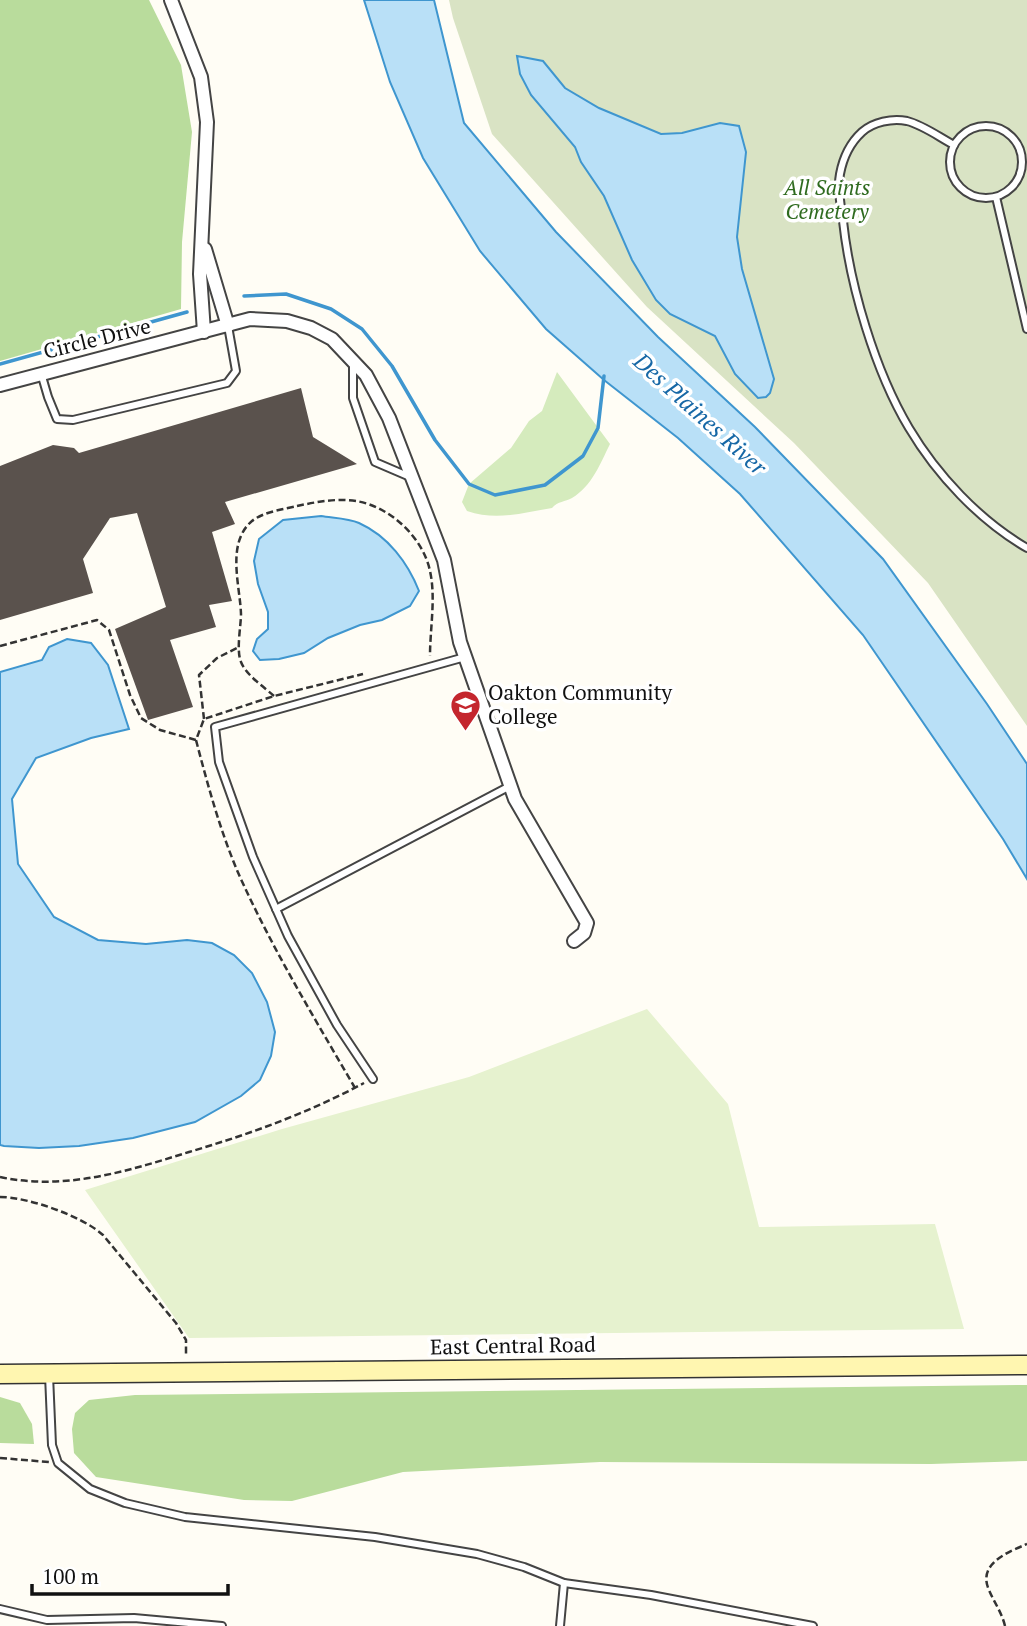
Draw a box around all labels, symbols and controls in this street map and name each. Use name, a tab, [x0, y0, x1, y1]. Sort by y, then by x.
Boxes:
park label: All Saints Cemetery	[782, 173, 870, 225]
street label: Circle Drive	[40, 311, 153, 365]
water label: Des Plaines River	[627, 345, 774, 482]
place label: Oakton Community College	[488, 678, 672, 730]
school or university icon: Oakton Community College	[448, 688, 482, 732]
street label: East Central Road	[430, 1330, 596, 1360]
scale bar	[32, 1552, 228, 1596]
text: 100 m	[42, 1562, 99, 1590]

